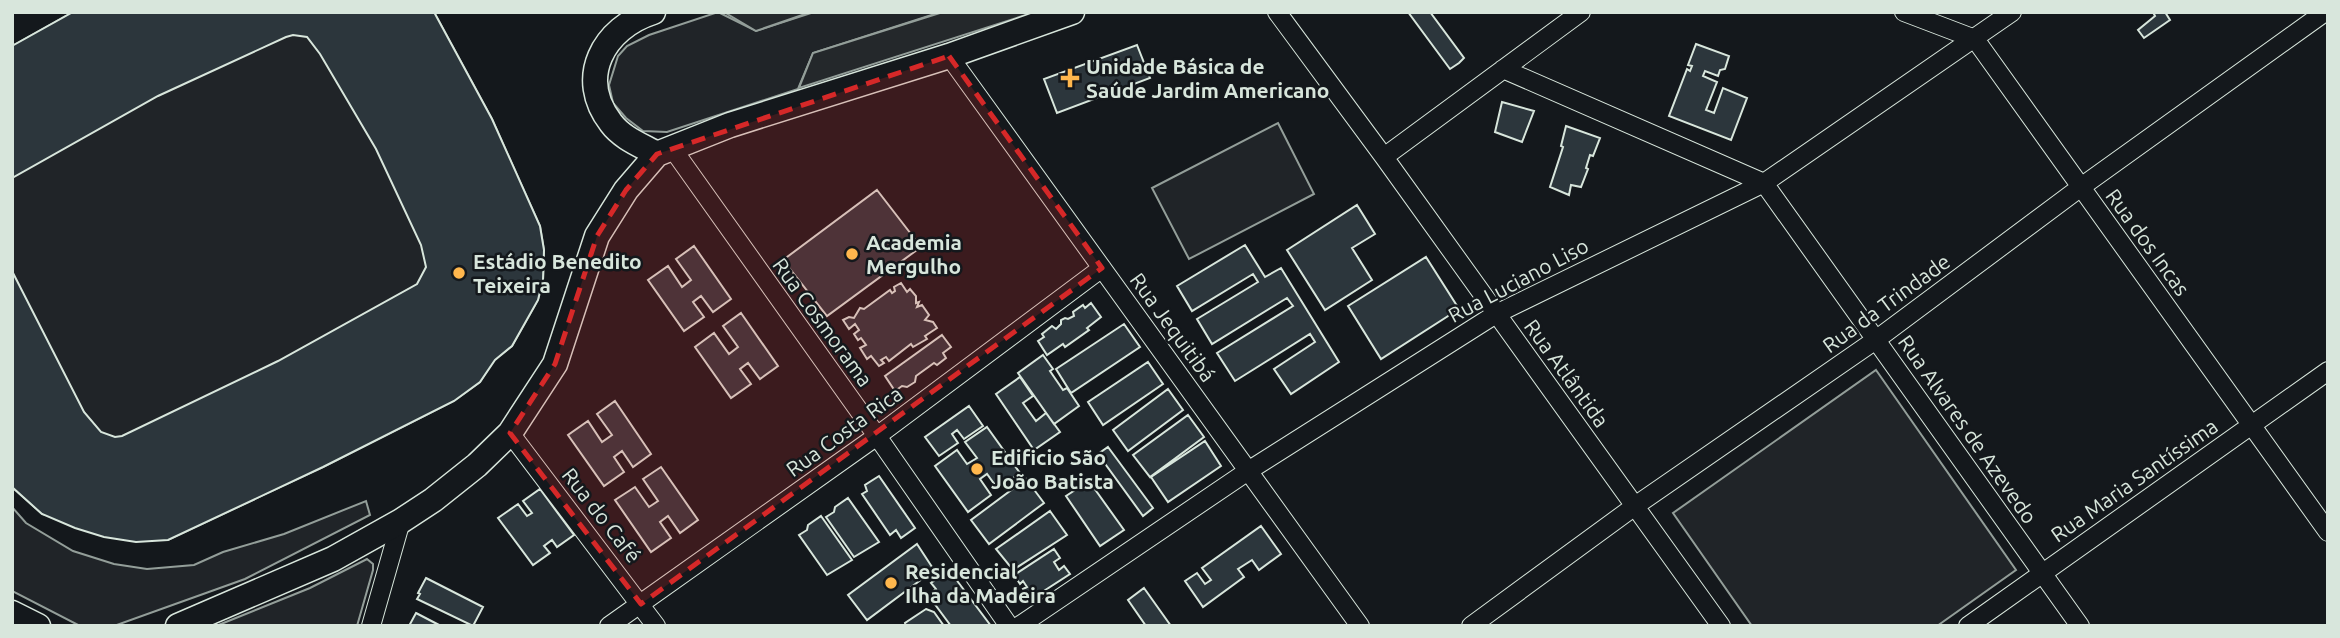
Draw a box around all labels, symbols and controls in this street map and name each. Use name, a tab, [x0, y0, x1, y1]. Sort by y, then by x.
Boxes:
place label: Unidade Básica de Saúde Jardim Americano	[1086, 54, 1329, 102]
marker: Unidade Básica de Saúde Jardim Americano	[1060, 68, 1080, 88]
street label: Rua dos Incas	[2101, 184, 2195, 300]
place label: Academia Mergulho	[866, 230, 962, 278]
street label: Rua Luciano Liso	[1444, 233, 1592, 327]
marker: Academia Mergulho	[844, 246, 860, 262]
place label: Estádio Benedito Teixeira	[473, 249, 642, 297]
street label: Rua da Trindade	[1818, 249, 1954, 357]
street label: Rua Cosmorama	[768, 253, 878, 391]
marker: Estádio Benedito Teixeira	[451, 265, 467, 281]
street label: Rua Jequitibá	[1126, 268, 1220, 386]
street label: Rua Atlântida	[1520, 314, 1614, 432]
street label: Rua Alvares de Azevedo	[1894, 330, 2042, 528]
street label: Rua Costa Rica	[781, 381, 907, 481]
street label: Rua Maria Santíssima	[2046, 413, 2222, 547]
place label: Edificio São João Batista	[991, 445, 1114, 493]
marker: Edificio São João Batista	[969, 461, 985, 477]
street label: Rua do Café	[558, 463, 646, 567]
place label: Residencial Ilha da Madeira	[905, 559, 1056, 607]
marker: Residencial Ilha da Madeira	[883, 575, 899, 591]

